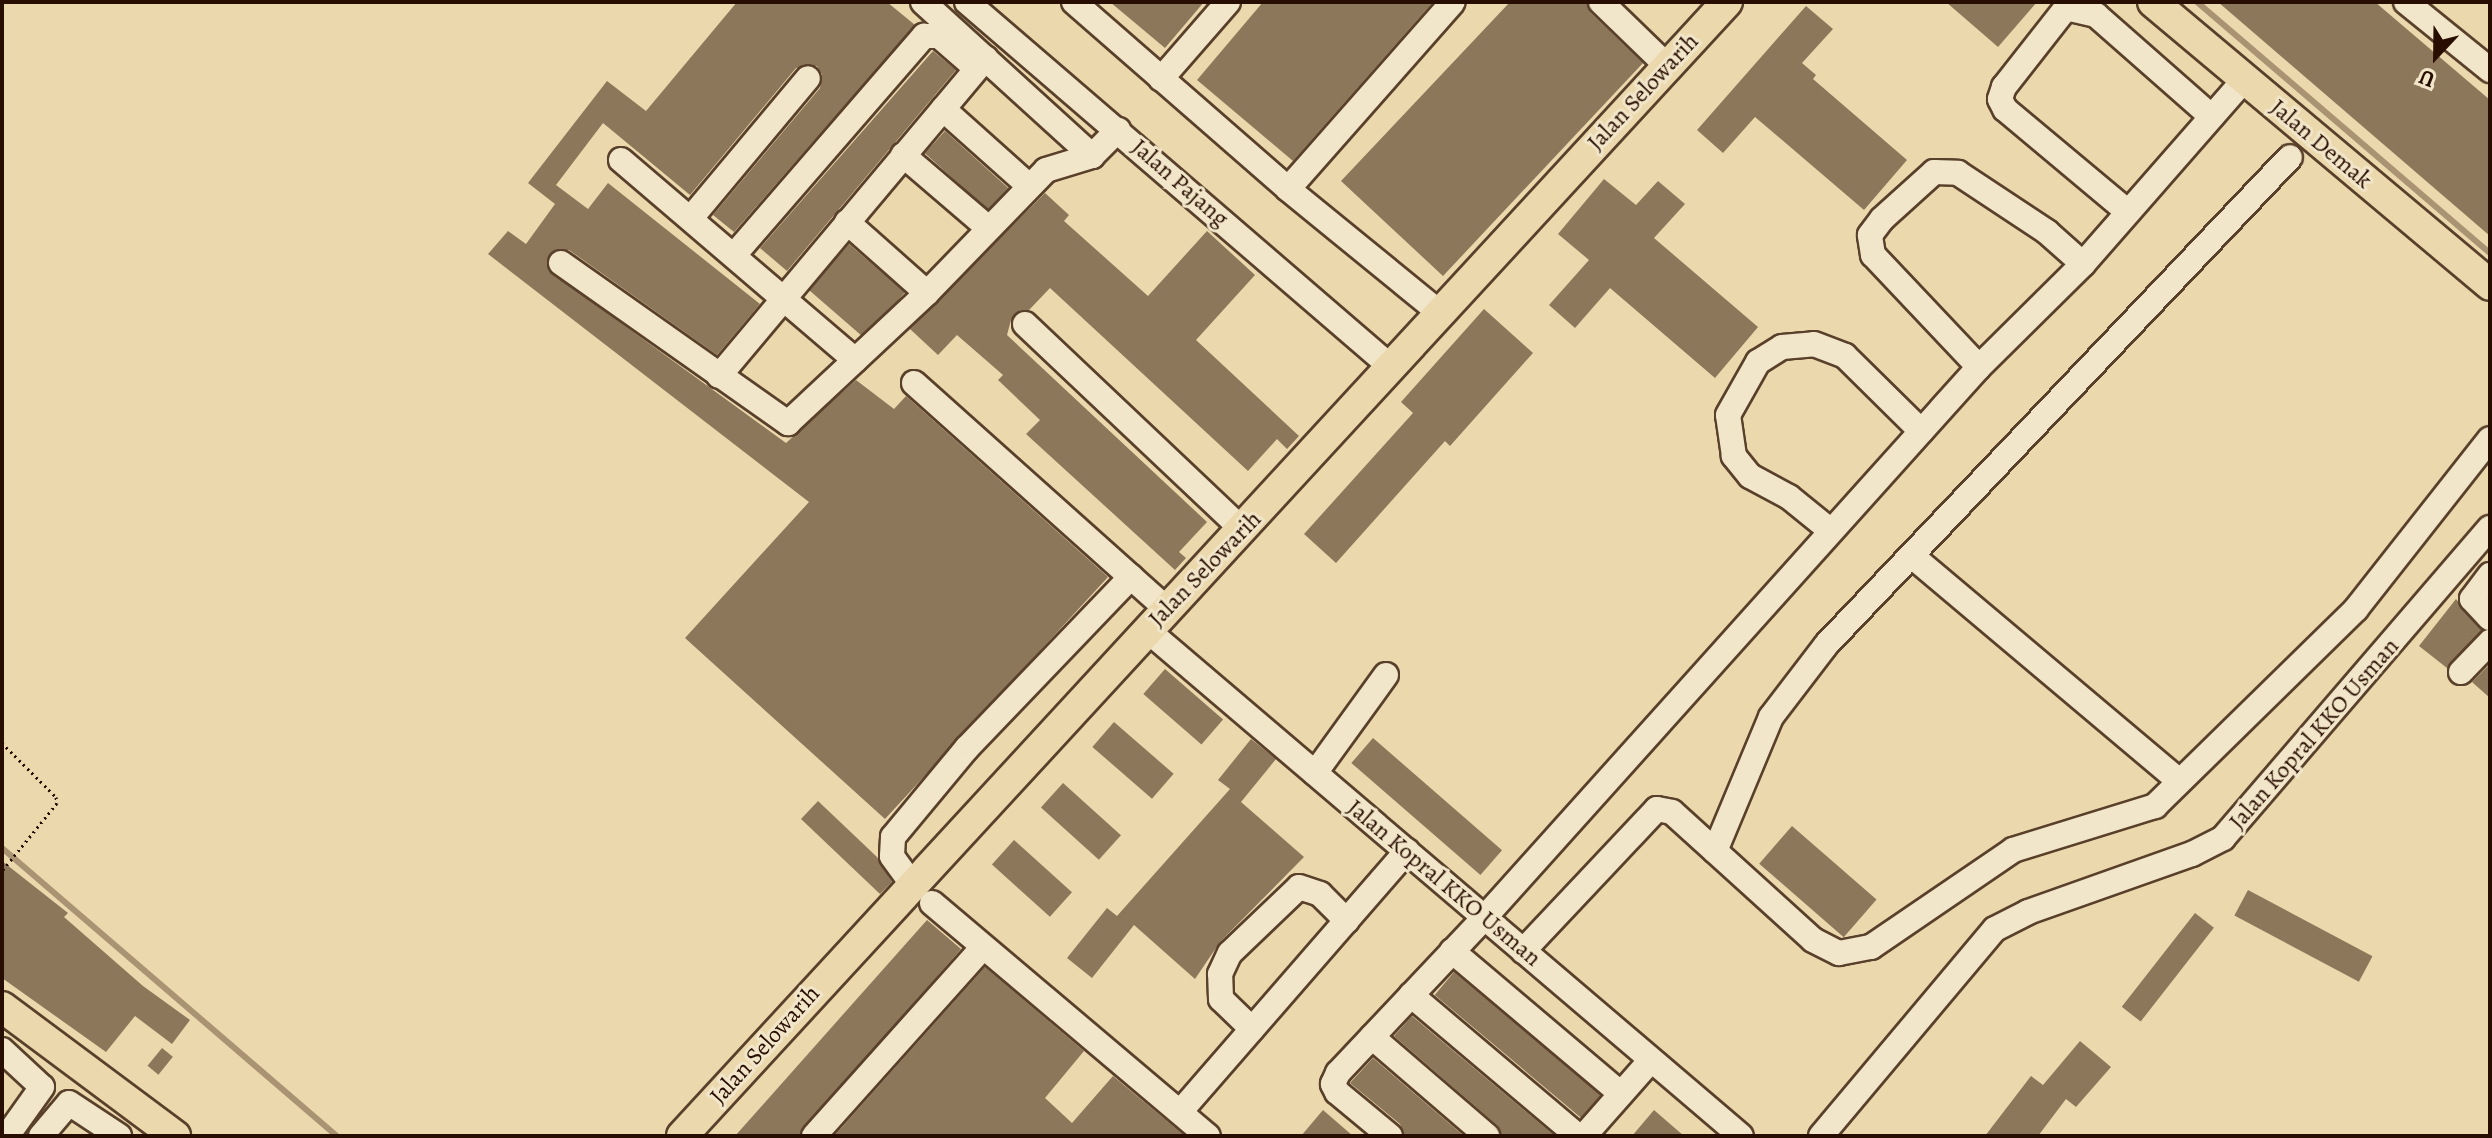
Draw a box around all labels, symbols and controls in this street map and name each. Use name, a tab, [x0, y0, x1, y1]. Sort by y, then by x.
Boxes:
north arrow	[2396, 16, 2476, 96]
street label: Jalan Selowarih	[1581, 27, 1705, 157]
text: U	[2415, 62, 2439, 95]
street label: Jalan Demak	[2264, 93, 2378, 195]
street label: Jalan Pajang	[1125, 133, 1235, 233]
street label: Jalan Selowarih	[1142, 505, 1268, 633]
street label: Jalan Kopral KKO Usman	[2223, 632, 2405, 836]
street label: Jalan Kopral KKO Usman	[1341, 793, 1547, 973]
street label: Jalan Selowarih	[704, 980, 826, 1110]

